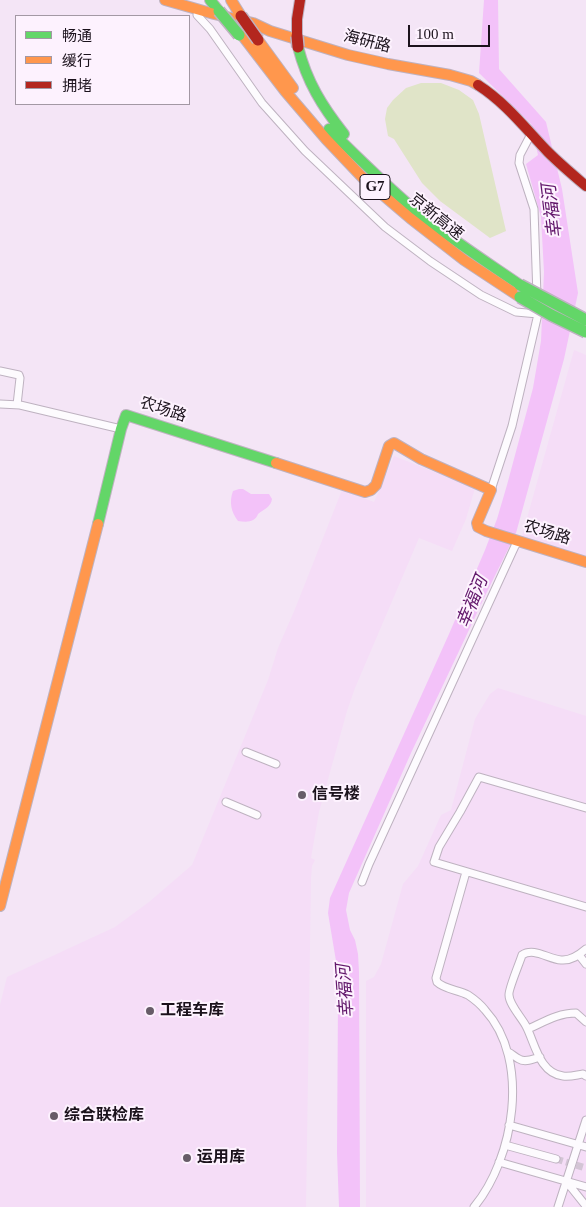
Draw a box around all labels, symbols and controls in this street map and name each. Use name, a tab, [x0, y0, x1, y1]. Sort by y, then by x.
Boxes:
legend	[15, 15, 190, 105]
scale bar	[411, 15, 494, 47]
text: 100 m	[416, 26, 454, 42]
street label: 海研路	[341, 27, 393, 57]
text: 畅通	[62, 28, 92, 44]
text: 缓行	[62, 53, 92, 69]
text: 拥堵	[62, 78, 92, 94]
road number: G7	[360, 174, 390, 200]
water label: 幸福河	[539, 183, 567, 239]
street label: 京新高速	[405, 189, 467, 245]
street label: 农场路	[137, 393, 189, 427]
street label: 农场路	[521, 517, 573, 549]
water label: 幸福河	[453, 573, 493, 631]
place label: 信号楼	[312, 785, 360, 805]
marker: 信号楼	[296, 789, 308, 801]
water label: 幸福河	[333, 963, 359, 1019]
place label: 工程车库	[160, 1001, 224, 1021]
marker: 工程车库	[144, 1005, 156, 1017]
place label: 综合联检库	[64, 1106, 144, 1126]
marker: 综合联检库	[48, 1110, 60, 1122]
place label: 运用库	[197, 1148, 245, 1168]
marker: 运用库	[181, 1152, 193, 1164]

